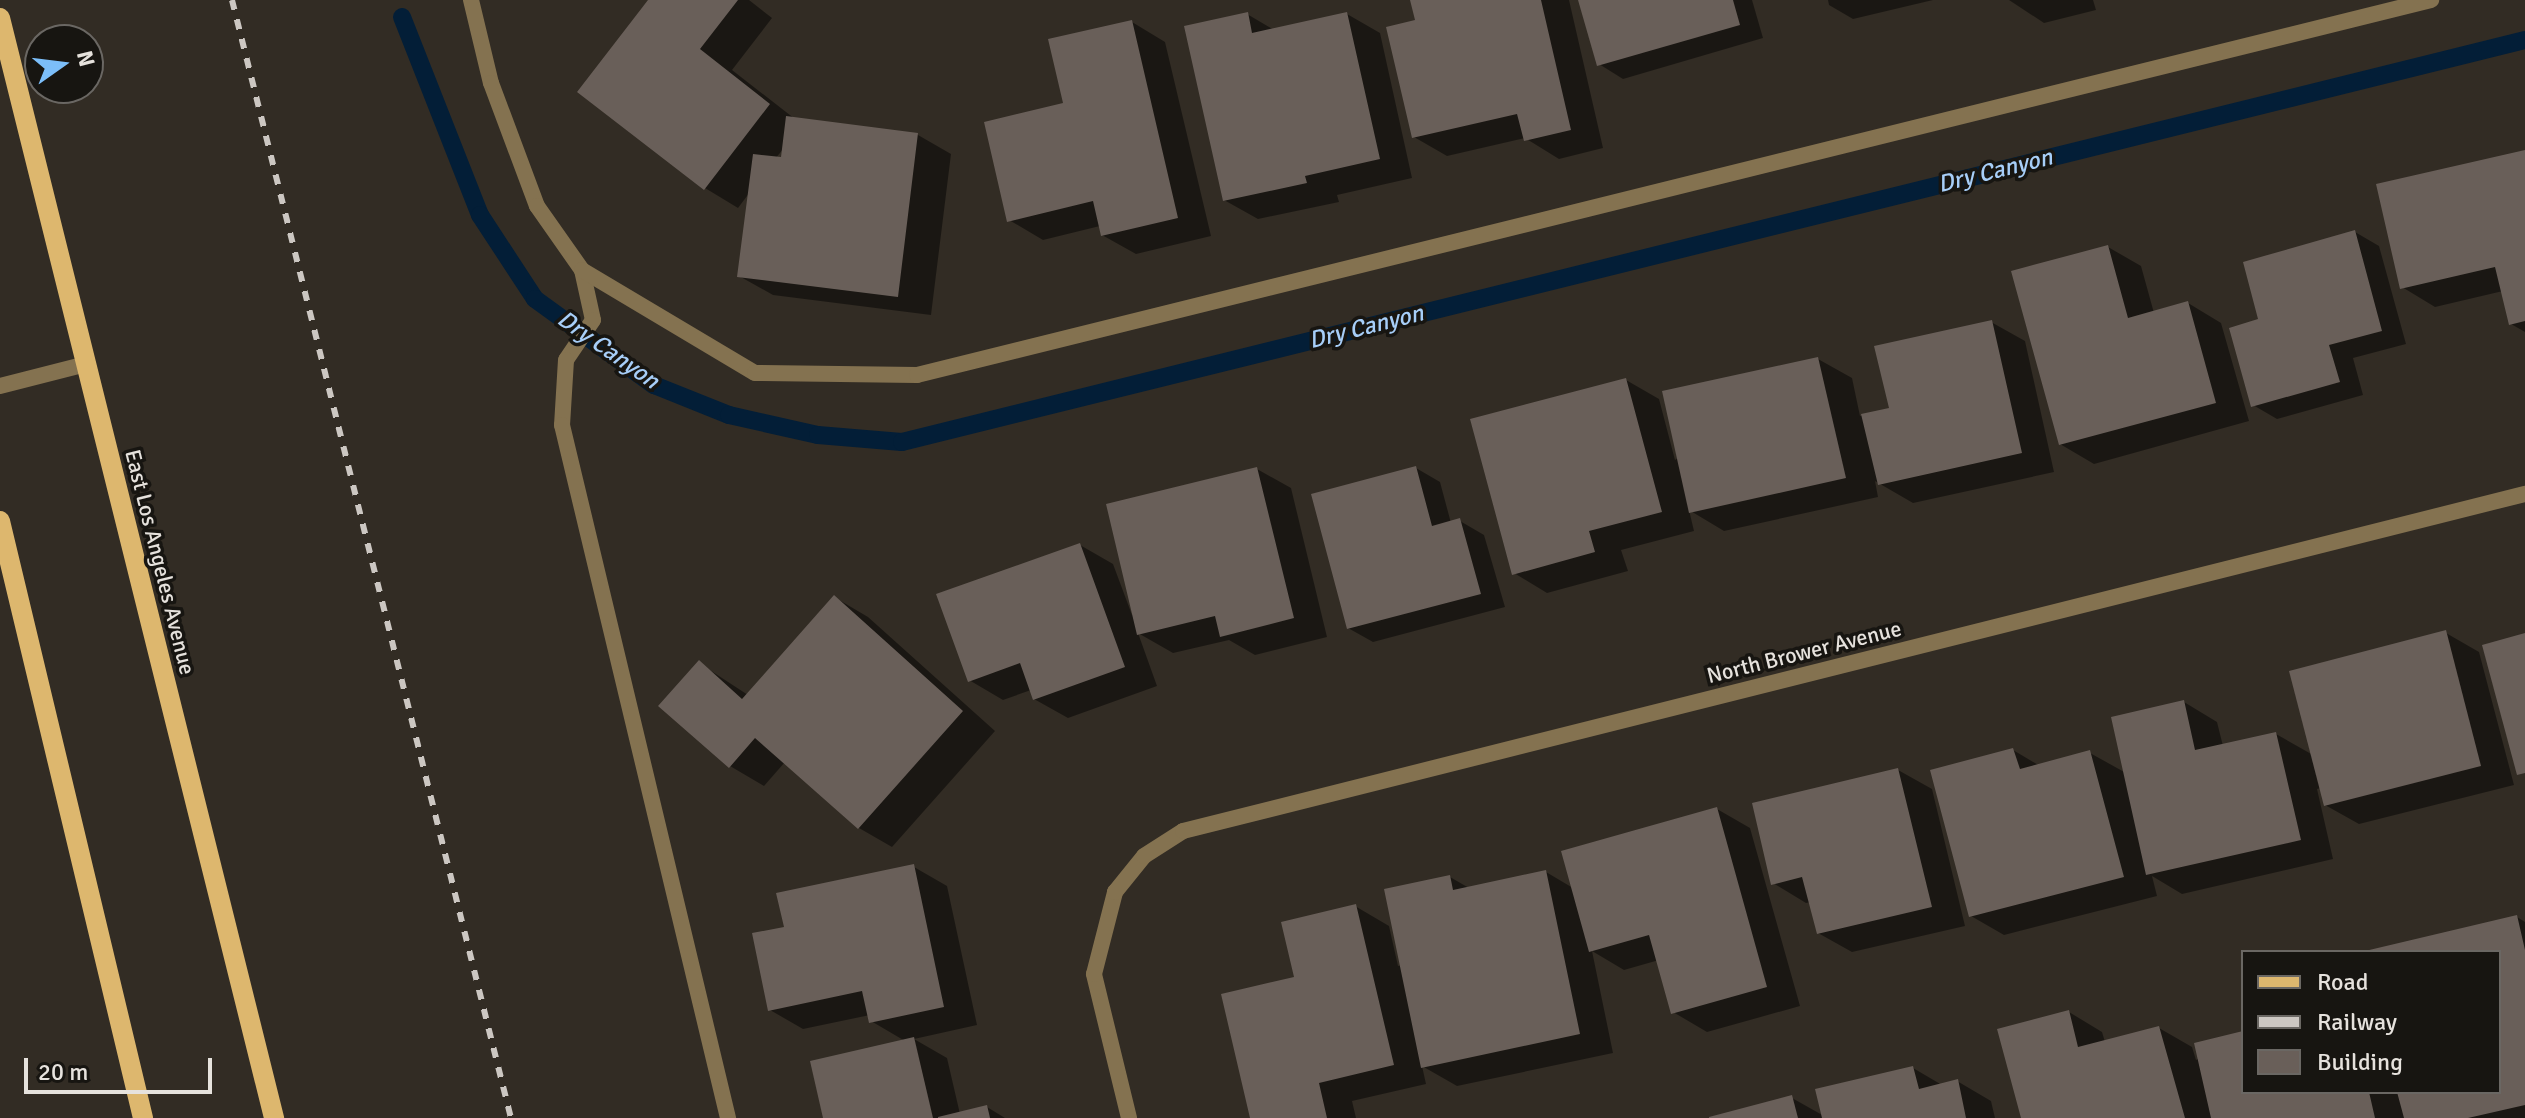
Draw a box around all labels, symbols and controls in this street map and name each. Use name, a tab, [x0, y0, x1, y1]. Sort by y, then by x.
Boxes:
north arrow	[24, 24, 104, 104]
text: N	[71, 48, 101, 69]
water label: Dry Canyon	[1935, 143, 2055, 199]
water label: Dry Canyon	[1306, 299, 1426, 355]
water label: Dry Canyon	[552, 305, 664, 395]
street label: East Los Angeles Avenue	[119, 447, 201, 677]
street label: North Brower Avenue	[1704, 615, 1904, 689]
legend	[2241, 950, 2501, 1094]
text: Road	[2317, 967, 2368, 997]
text: Railway	[2317, 1007, 2397, 1037]
scale bar	[28, 1042, 216, 1092]
text: Building	[2317, 1047, 2403, 1077]
text: 20 m	[38, 1057, 88, 1087]

